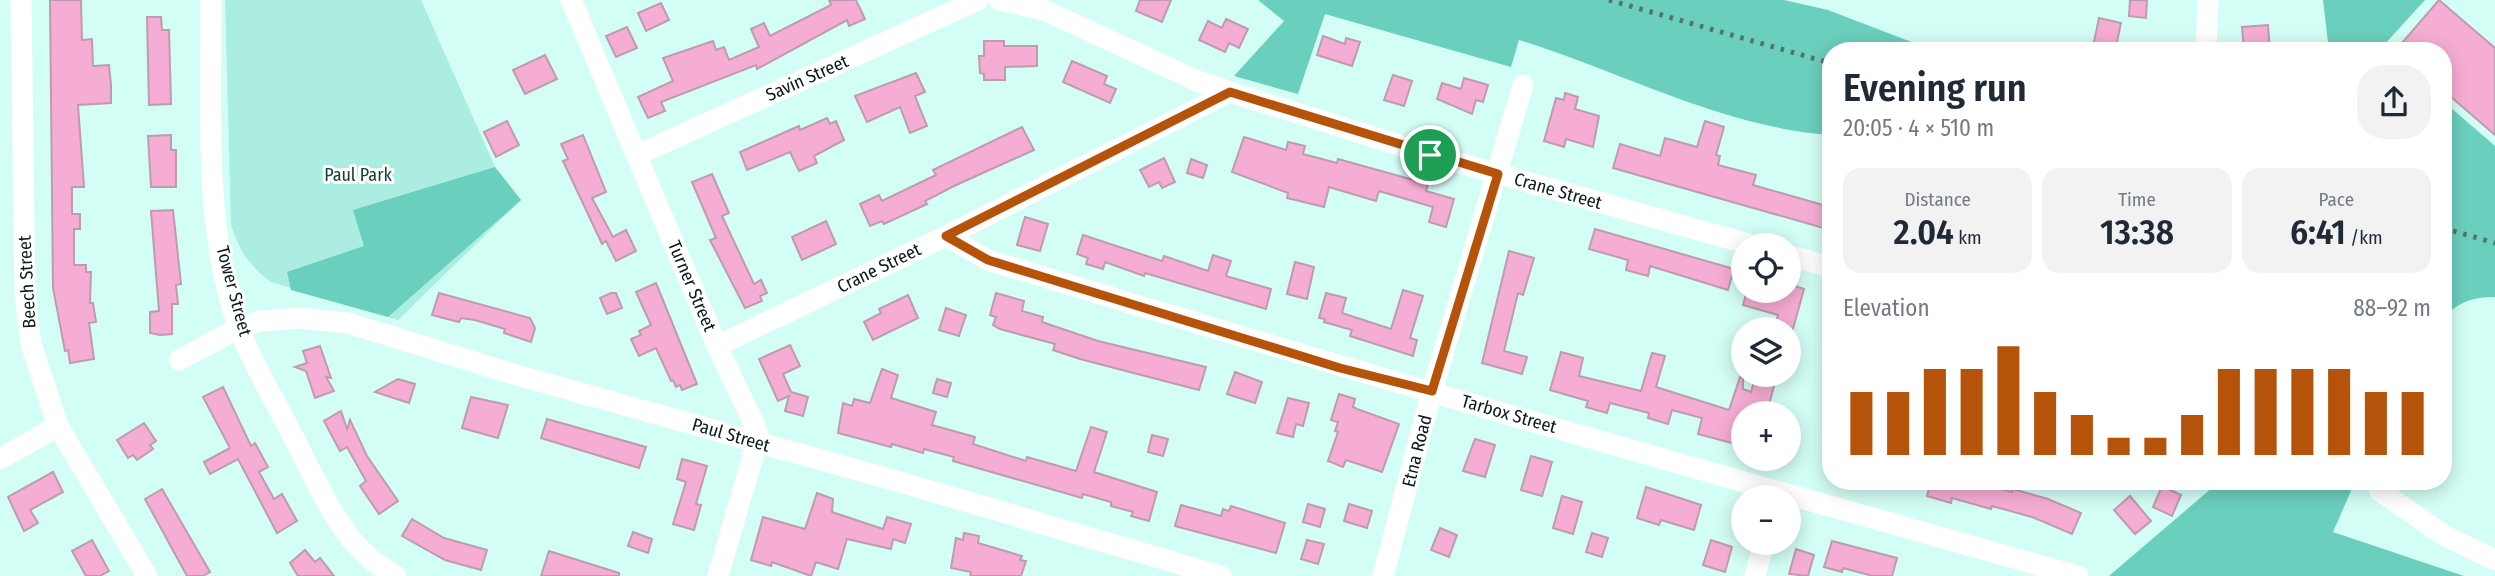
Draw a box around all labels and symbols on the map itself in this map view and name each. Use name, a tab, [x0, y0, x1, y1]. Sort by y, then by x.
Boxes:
street label: Savin Street	[762, 50, 852, 106]
pin	[1400, 125, 1460, 185]
park label: Paul Park	[324, 164, 392, 186]
street label: Crane Street	[1512, 168, 1605, 214]
street label: Beech Street	[14, 235, 40, 329]
street label: Turner Street	[663, 237, 721, 335]
street label: Crane Street	[834, 238, 924, 298]
street label: Tower Street	[211, 244, 257, 339]
street label: Tarbox Street	[1459, 390, 1559, 438]
street label: Etna Road	[1397, 412, 1437, 490]
street label: Paul Street	[690, 413, 773, 457]

